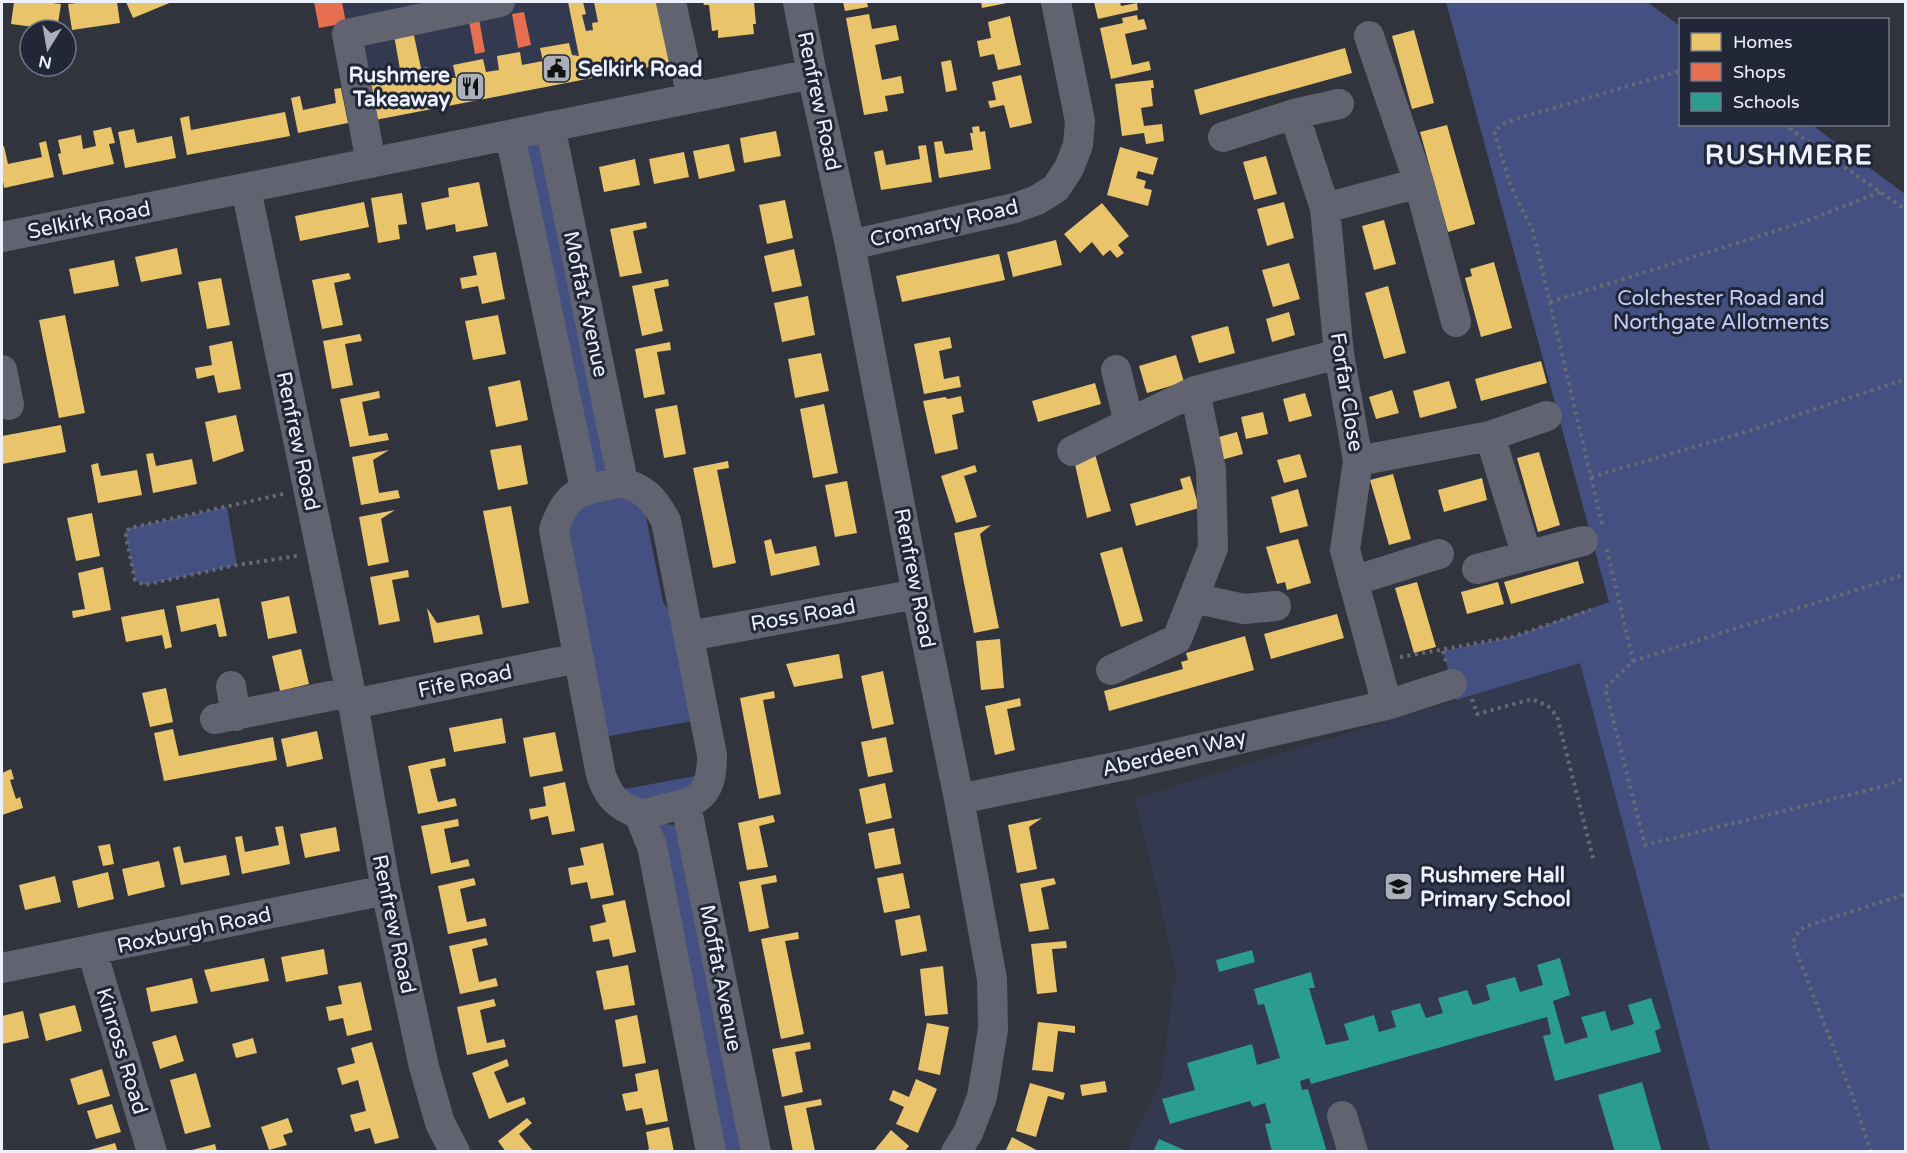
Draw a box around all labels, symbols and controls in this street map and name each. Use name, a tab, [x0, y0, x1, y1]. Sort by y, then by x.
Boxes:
north arrow	[18, 18, 78, 78]
legend	[1679, 18, 1889, 126]
street label: Renfrew Road	[792, 29, 845, 173]
text: Homes	[1733, 31, 1793, 53]
text: N	[37, 51, 54, 73]
public building icon: Selkirk Road	[541, 53, 573, 85]
place label: Selkirk Road	[578, 57, 702, 82]
text: Shops	[1733, 61, 1786, 83]
place label: Rushmere Takeaway	[349, 63, 451, 112]
restaurant icon: Rushmere Takeaway	[455, 71, 487, 103]
text: Schools	[1733, 91, 1800, 113]
district label: RUSHMERE	[1705, 139, 1873, 172]
street label: Cromarty Road	[867, 194, 1021, 253]
street label: Selkirk Road	[26, 196, 153, 245]
street label: Moffat Avenue	[558, 229, 613, 380]
park label: Colchester Road and Northgate Allotments	[1613, 286, 1829, 335]
street label: Forfar Close	[1325, 331, 1368, 454]
street label: Renfrew Road	[271, 369, 324, 513]
street label: Renfrew Road	[889, 506, 940, 650]
street label: Ross Road	[749, 594, 858, 637]
street label: Fife Road	[416, 659, 514, 704]
street label: Aberdeen Way	[1100, 725, 1249, 782]
street label: Renfrew Road	[367, 852, 420, 996]
place label: Rushmere Hall Primary School	[1420, 863, 1571, 912]
school or university icon: Rushmere Hall Primary School	[1383, 871, 1415, 903]
street label: Roxburgh Road	[115, 902, 273, 959]
street label: Moffat Avenue	[694, 903, 747, 1054]
street label: Kinross Road	[90, 985, 153, 1117]

